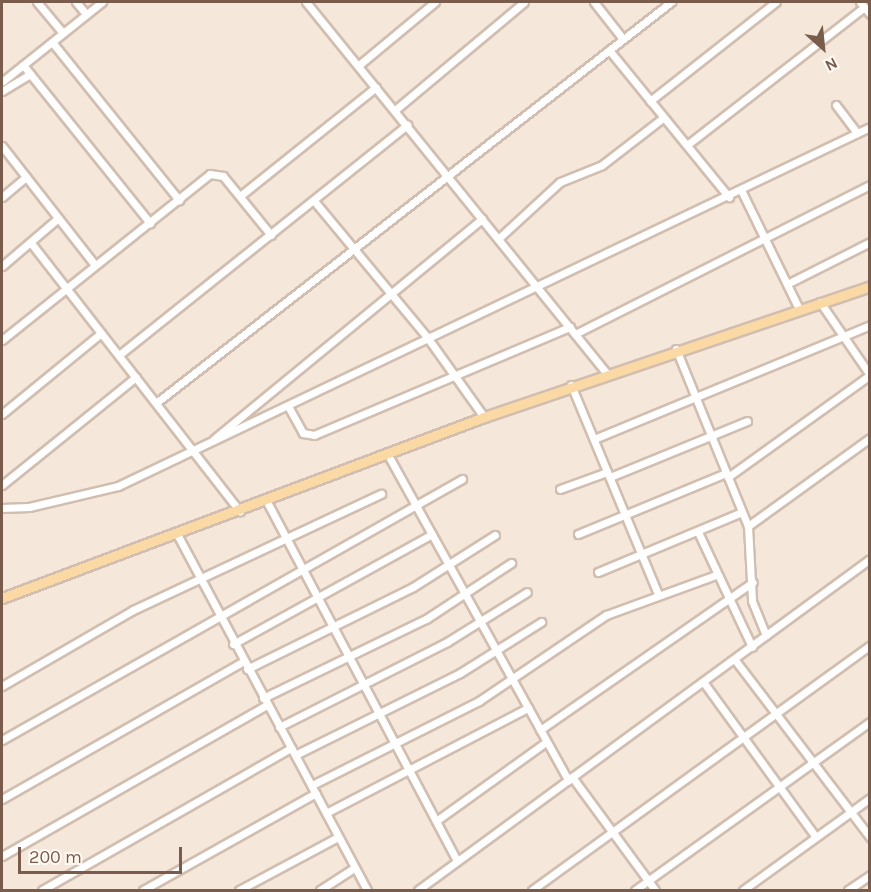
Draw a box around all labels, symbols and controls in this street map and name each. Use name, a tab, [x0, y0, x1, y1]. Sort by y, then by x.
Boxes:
north arrow	[793, 18, 853, 78]
text: N	[822, 53, 841, 76]
scale bar	[21, 835, 184, 873]
text: 200 m	[29, 846, 82, 868]

